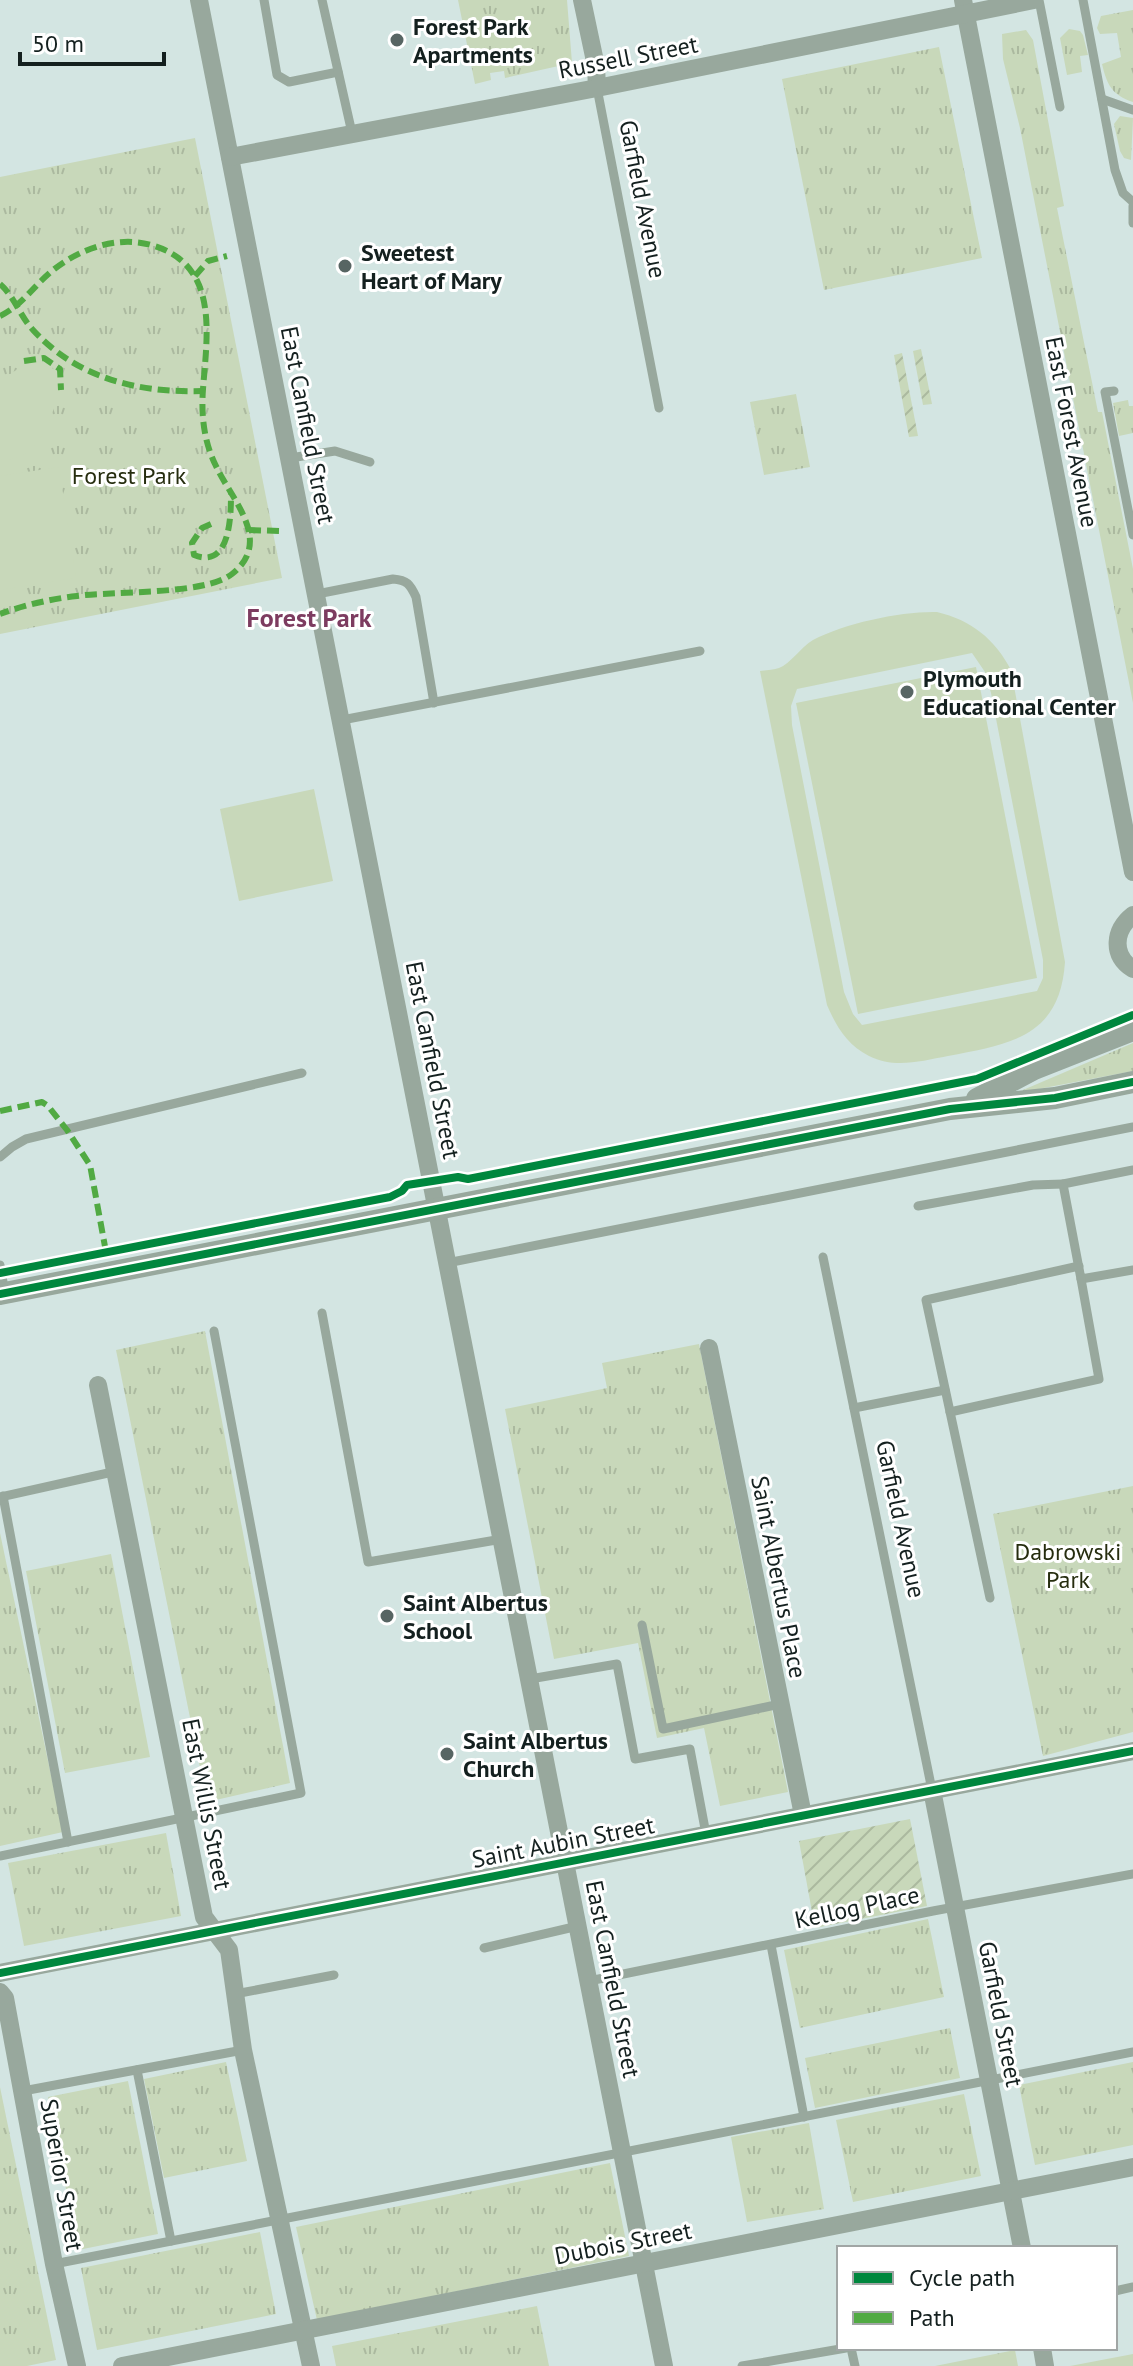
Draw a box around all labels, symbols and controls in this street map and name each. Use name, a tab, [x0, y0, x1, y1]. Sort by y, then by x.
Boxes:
place label: Forest Park Apartments	[413, 11, 533, 70]
scale bar	[20, 16, 164, 66]
text: 50 m	[32, 28, 84, 59]
street label: Russell Street	[556, 28, 700, 86]
marker: Forest Park Apartments	[388, 31, 406, 49]
street label: Garfield Avenue	[612, 117, 674, 281]
place label: Sweetest Heart of Mary	[361, 237, 502, 296]
marker: Sweetest Heart of Mary	[336, 257, 354, 275]
street label: East Canfield Street	[274, 324, 342, 526]
street label: East Forest Avenue	[1038, 334, 1106, 530]
park label: Forest Park	[72, 460, 187, 491]
district label: Forest Park	[246, 601, 372, 634]
place label: Plymouth Educational Center	[923, 663, 1116, 722]
marker: Plymouth Educational Center	[898, 683, 916, 701]
street label: East Canfield Street	[399, 959, 467, 1161]
street label: Garfield Avenue	[869, 1437, 933, 1601]
street label: Saint Albertus Place	[744, 1473, 814, 1681]
park label: Dabrowski Park	[1015, 1536, 1122, 1595]
place label: Saint Albertus School	[403, 1587, 548, 1646]
marker: Saint Albertus School	[378, 1607, 396, 1625]
street label: East Willis Street	[175, 1716, 239, 1892]
place label: Saint Albertus Church	[463, 1725, 608, 1784]
marker: Saint Albertus Church	[438, 1745, 456, 1763]
street label: Saint Aubin Street	[469, 1809, 657, 1875]
street label: East Canfield Street	[579, 1878, 647, 2080]
street label: Kellog Place	[792, 1879, 922, 1935]
street label: Garfield Street	[972, 1939, 1030, 2089]
street label: Superior Street	[33, 2096, 91, 2254]
street label: Dubois Street	[552, 2215, 694, 2271]
legend	[837, 2246, 1117, 2350]
text: Cycle path	[909, 2262, 1015, 2293]
text: Path	[909, 2302, 955, 2333]

